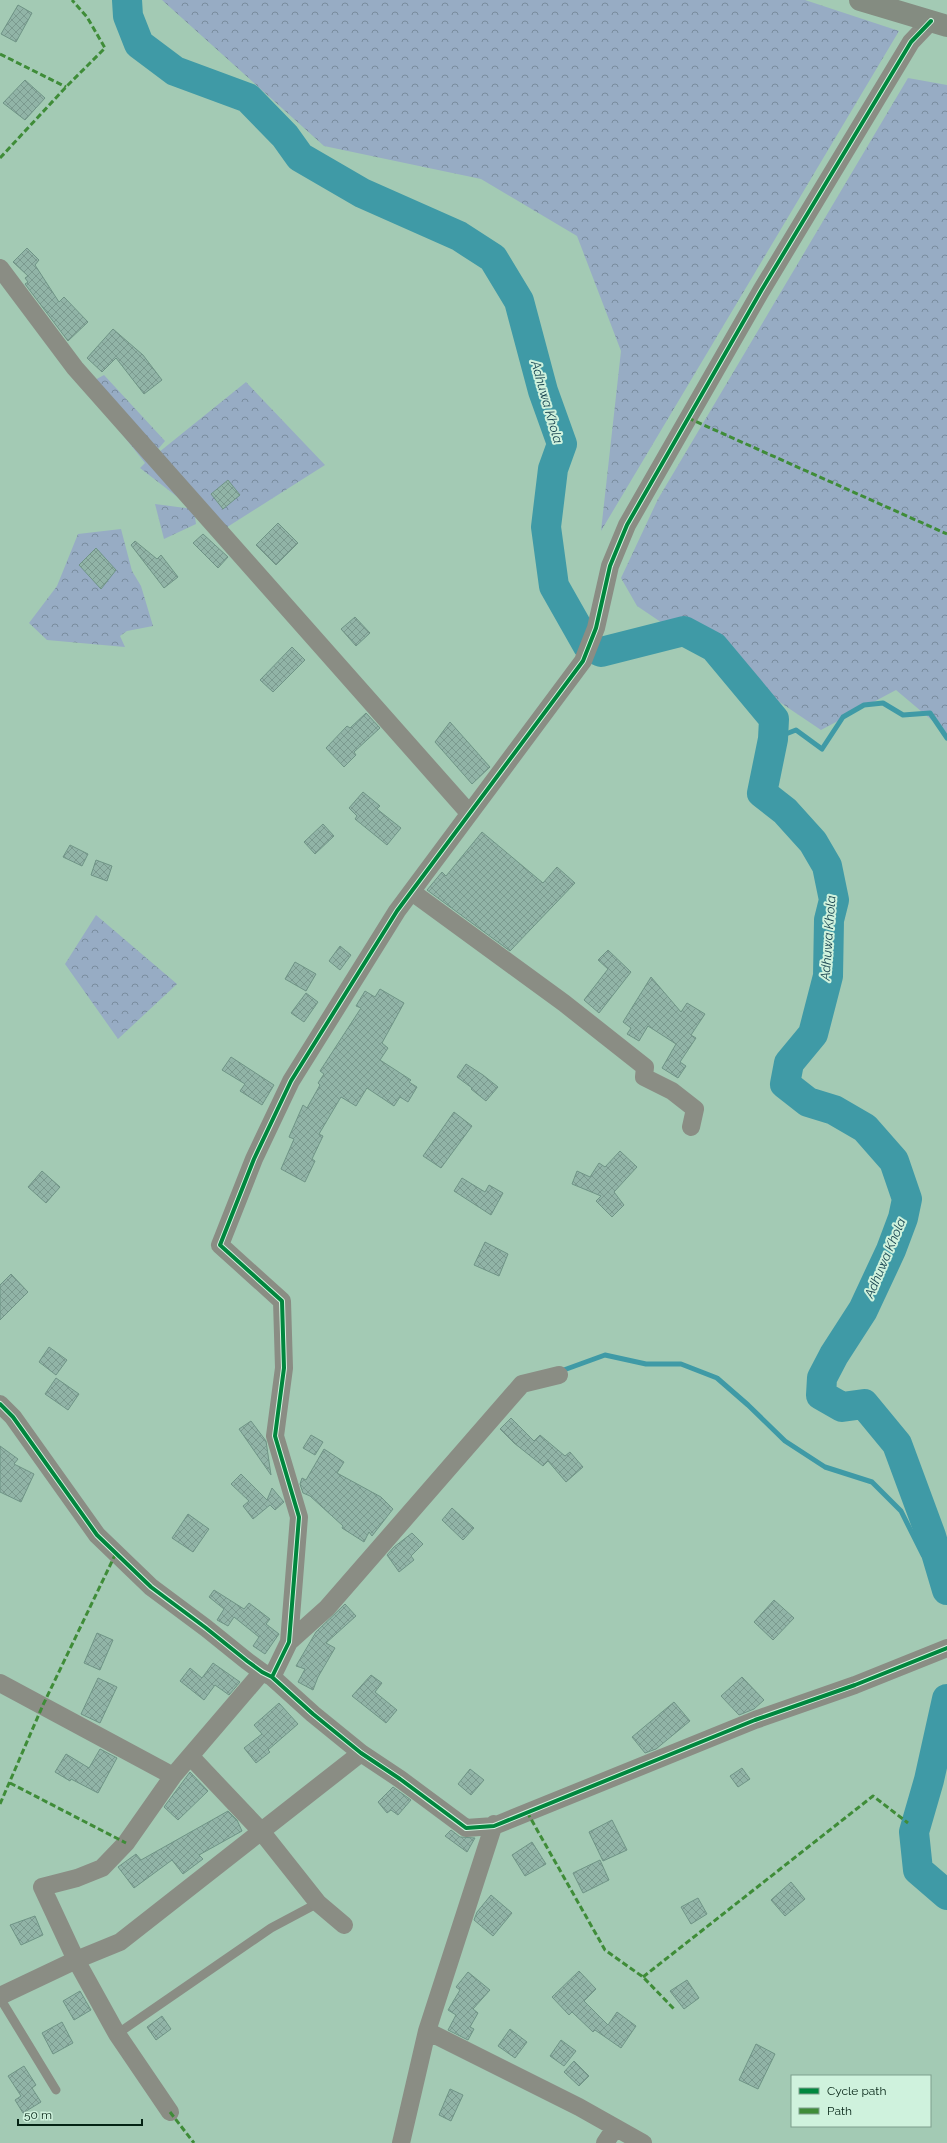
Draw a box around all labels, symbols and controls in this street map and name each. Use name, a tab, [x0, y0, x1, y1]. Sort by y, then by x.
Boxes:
water label: Adhuwa Khola	[528, 358, 566, 445]
water label: Adhuwa Khola	[817, 895, 838, 982]
water label: Adhuwa Khola	[861, 1216, 909, 1301]
legend	[791, 2075, 931, 2127]
text: Cycle path	[827, 2084, 886, 2098]
scale bar	[18, 2101, 142, 2127]
text: Path	[827, 2104, 852, 2118]
text: 50 m	[24, 2108, 52, 2122]

